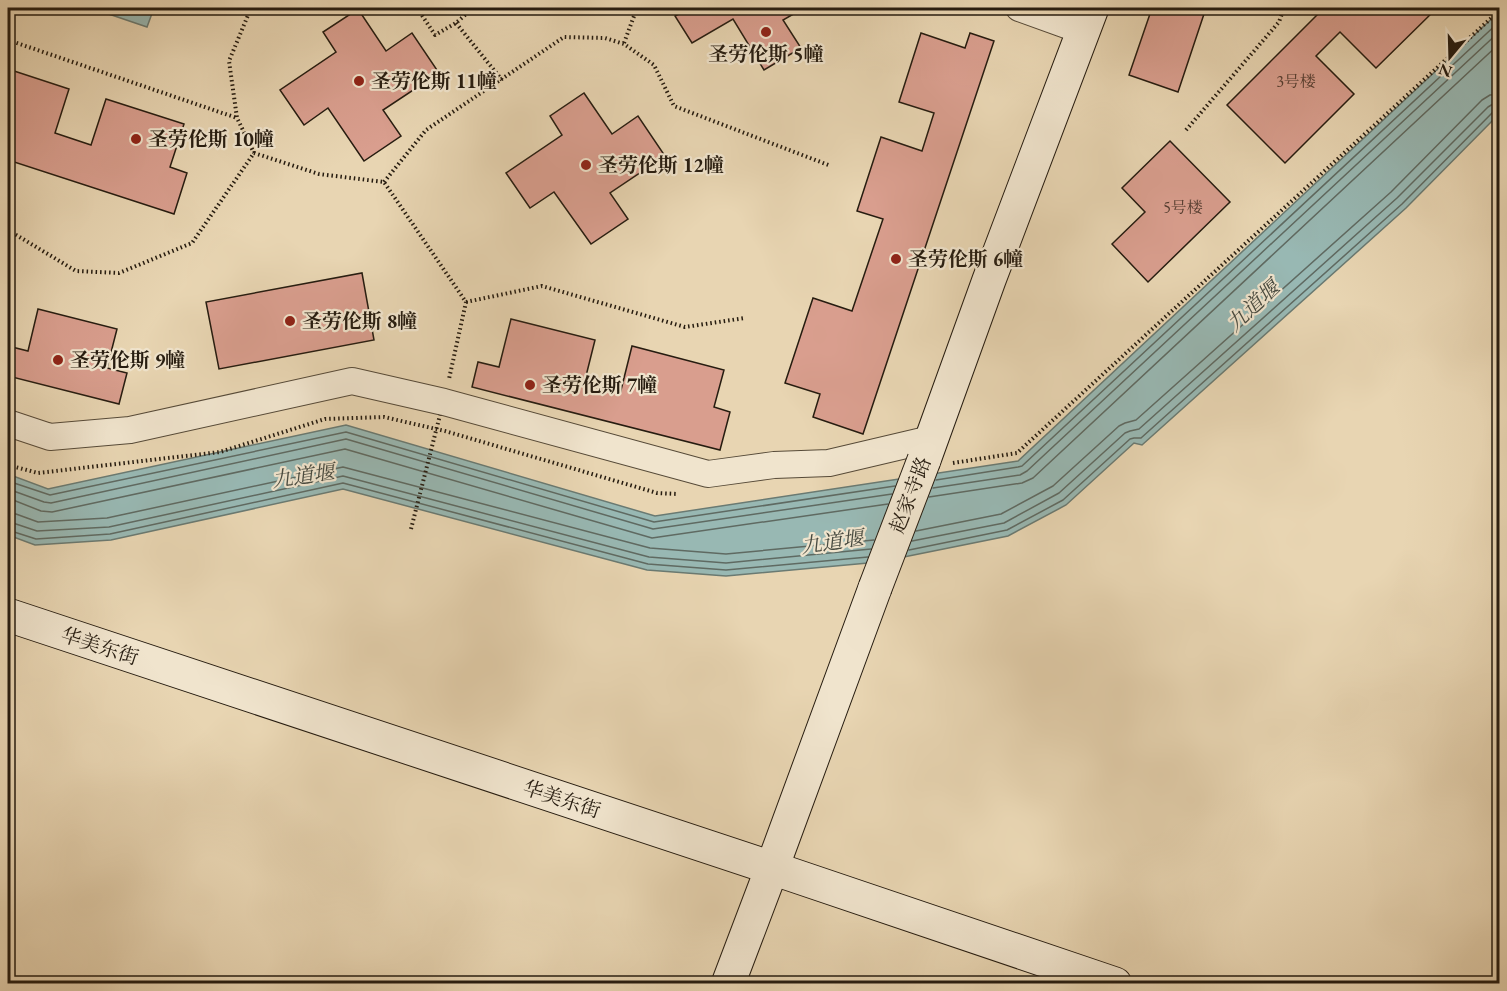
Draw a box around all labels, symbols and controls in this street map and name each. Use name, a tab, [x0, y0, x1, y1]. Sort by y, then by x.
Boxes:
marker: 圣劳伦斯 5幢	[759, 25, 773, 39]
north arrow	[1420, 27, 1480, 87]
place label: 圣劳伦斯 5幢	[708, 41, 824, 67]
text: N	[1436, 59, 1455, 83]
place label: 圣劳伦斯 11幢	[371, 68, 497, 94]
house number: 3号楼	[1276, 71, 1316, 92]
marker: 圣劳伦斯 11幢	[352, 74, 366, 88]
place label: 圣劳伦斯 10幢	[148, 126, 274, 152]
marker: 圣劳伦斯 10幢	[129, 132, 143, 146]
place label: 圣劳伦斯 12幢	[598, 152, 724, 178]
marker: 圣劳伦斯 12幢	[579, 158, 593, 172]
house number: 5号楼	[1163, 197, 1203, 218]
place label: 圣劳伦斯 6幢	[908, 246, 1023, 272]
marker: 圣劳伦斯 6幢	[889, 252, 903, 266]
water label: 九道堰	[1220, 272, 1287, 337]
place label: 圣劳伦斯 8幢	[302, 308, 417, 334]
marker: 圣劳伦斯 8幢	[283, 314, 297, 328]
place label: 圣劳伦斯 9幢	[70, 347, 185, 373]
marker: 圣劳伦斯 9幢	[51, 353, 65, 367]
place label: 圣劳伦斯 7幢	[542, 372, 657, 398]
marker: 圣劳伦斯 7幢	[523, 378, 537, 392]
street label: 赵家寺路	[884, 453, 936, 537]
water label: 九道堰	[270, 457, 339, 493]
water label: 九道堰	[799, 523, 868, 559]
street label: 华美东街	[58, 621, 142, 671]
street label: 华美东街	[520, 774, 604, 824]

